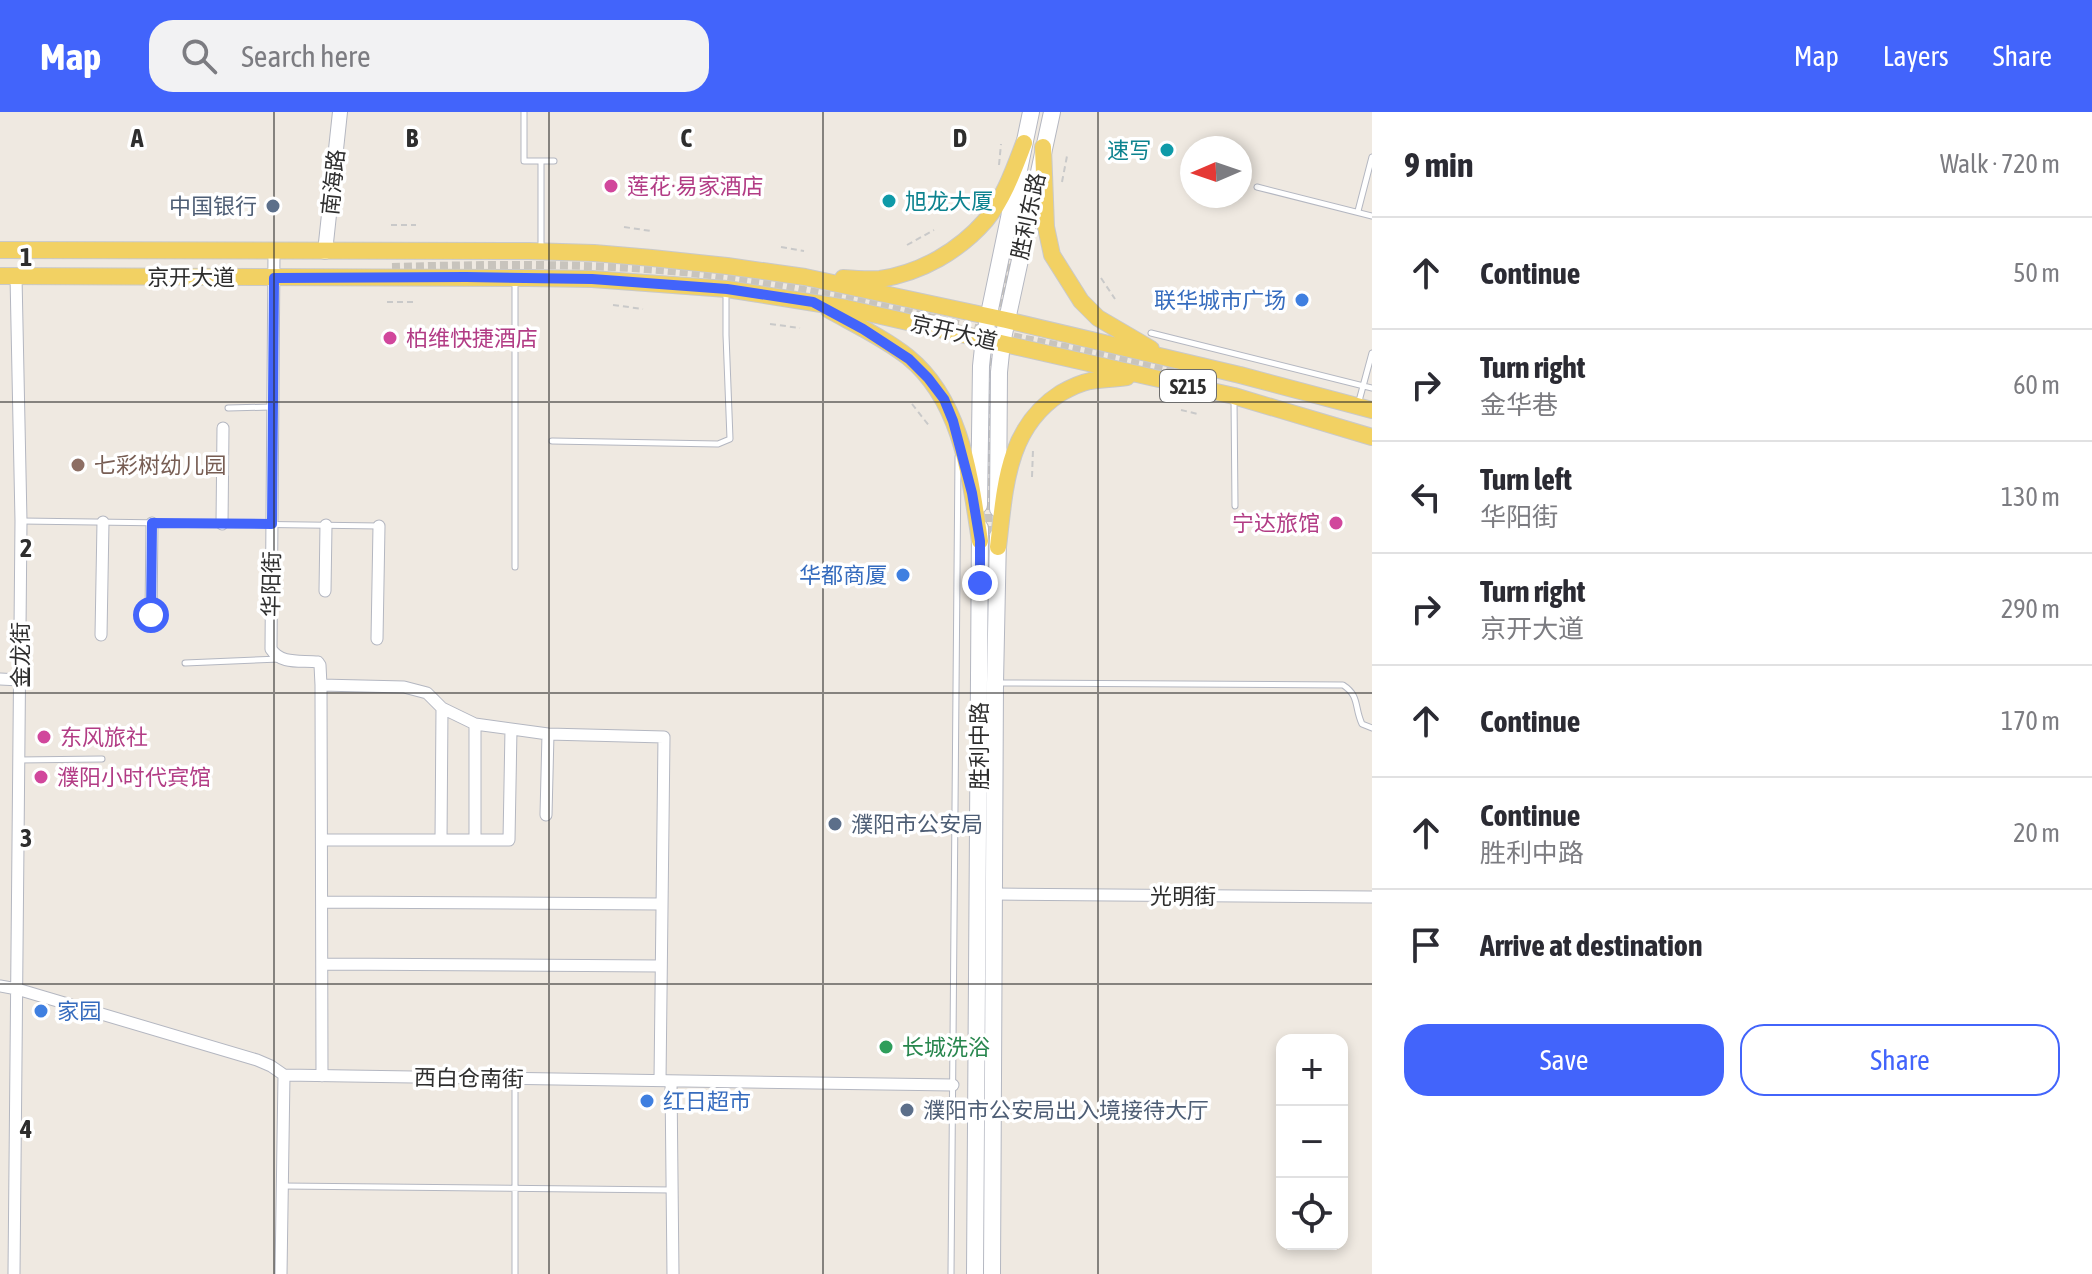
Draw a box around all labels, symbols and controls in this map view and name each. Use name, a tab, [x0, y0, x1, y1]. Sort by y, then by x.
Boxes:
search box	[149, 20, 709, 92]
icon: search	[177, 34, 221, 78]
text: Map	[40, 35, 101, 78]
text: Search here	[241, 39, 371, 73]
text: Map	[1794, 40, 1839, 72]
text: Layers	[1883, 40, 1949, 72]
text: Share	[1993, 40, 2052, 72]
text: A	[130, 123, 144, 153]
text: B	[406, 123, 419, 153]
text: C	[680, 123, 692, 153]
text: D	[953, 123, 967, 153]
north arrow	[1180, 136, 1252, 208]
place label: 速写	[1107, 137, 1151, 163]
marker: 速写	[1158, 141, 1176, 159]
text: 9 min	[1404, 145, 1473, 184]
street label: 南海路	[317, 148, 349, 216]
text: Walk · 720 m	[1940, 149, 2060, 179]
street label: 胜利东路	[1006, 170, 1050, 262]
place label: 莲花·易家酒店	[627, 173, 764, 199]
marker: 莲花·易家酒店	[602, 177, 620, 195]
place label: 旭龙大厦	[905, 188, 993, 214]
marker: 旭龙大厦	[880, 192, 898, 210]
place label: 中国银行	[169, 193, 257, 219]
marker: 中国银行	[264, 197, 282, 215]
text: 1	[20, 242, 32, 272]
icon: ahead	[1404, 251, 1448, 295]
text: Continue	[1480, 256, 1580, 290]
text: 50 m	[2013, 258, 2060, 288]
street label: 京开大道	[147, 264, 235, 290]
place label: 联华城市广场	[1154, 287, 1286, 313]
marker: 联华城市广场	[1293, 291, 1311, 309]
street label: 京开大道	[908, 309, 1000, 355]
place label: 柏维快捷酒店	[406, 325, 538, 351]
marker: 柏维快捷酒店	[381, 329, 399, 347]
text: Turn right	[1480, 350, 1586, 384]
icon: right	[1404, 363, 1448, 407]
road number: S215	[1160, 370, 1216, 402]
text: 60 m	[2013, 370, 2060, 400]
text: 金华巷	[1480, 390, 1558, 420]
place label: 七彩树幼儿园	[94, 452, 226, 478]
marker: 七彩树幼儿园	[69, 456, 87, 474]
text: Turn left	[1480, 462, 1572, 496]
icon: left	[1404, 475, 1448, 519]
text: 130 m	[2001, 482, 2060, 512]
text: 华阳街	[1480, 502, 1558, 532]
place label: 宁达旅馆	[1232, 510, 1320, 536]
marker: 宁达旅馆	[1327, 514, 1345, 532]
text: 2	[20, 533, 32, 563]
street label: 华阳街	[257, 551, 285, 617]
place label: 华都商厦	[799, 562, 887, 588]
route end	[962, 565, 998, 601]
marker: 华都商厦	[894, 566, 912, 584]
text: Turn right	[1480, 574, 1586, 608]
icon: right	[1404, 587, 1448, 631]
text: 290 m	[2001, 594, 2060, 624]
route start	[133, 597, 169, 633]
text: 京开大道	[1480, 614, 1584, 644]
street label: 金龙街	[7, 622, 33, 688]
icon: ahead	[1404, 699, 1448, 743]
street label: 胜利中路	[966, 702, 992, 790]
text: Continue	[1480, 704, 1580, 738]
text: 170 m	[2001, 706, 2060, 736]
place label: 东风旅社	[60, 724, 148, 750]
marker: 东风旅社	[35, 728, 53, 746]
place label: 濮阳小时代宾馆	[57, 764, 211, 790]
marker: 濮阳小时代宾馆	[32, 768, 50, 786]
text: Continue	[1480, 798, 1580, 832]
place label: 濮阳市公安局	[851, 811, 983, 837]
icon: ahead	[1404, 811, 1448, 855]
marker: 濮阳市公安局	[826, 815, 844, 833]
text: 20 m	[2013, 818, 2060, 848]
text: 3	[20, 823, 32, 853]
text: 胜利中路	[1480, 838, 1584, 868]
street label: 光明街	[1150, 883, 1216, 909]
icon: arrive	[1404, 923, 1448, 967]
text: Arrive at destination	[1480, 928, 1702, 962]
place label: 家园	[57, 998, 101, 1024]
marker: 家园	[32, 1002, 50, 1020]
button: Save	[1404, 1024, 1724, 1096]
button: Share	[1740, 1024, 2060, 1096]
place label: 长城洗浴	[902, 1034, 990, 1060]
map controls	[1276, 1034, 1348, 1250]
button: +	[1276, 1034, 1348, 1106]
marker: 长城洗浴	[877, 1038, 895, 1056]
street label: 西白仓南街	[414, 1064, 524, 1092]
place label: 红日超市	[663, 1088, 751, 1114]
marker: 红日超市	[638, 1092, 656, 1110]
place label: 濮阳市公安局出入境接待大厅	[923, 1097, 1209, 1123]
marker: 濮阳市公安局出入境接待大厅	[898, 1101, 916, 1119]
button: −	[1276, 1106, 1348, 1178]
text: 4	[19, 1114, 32, 1144]
button: locate	[1276, 1178, 1348, 1250]

